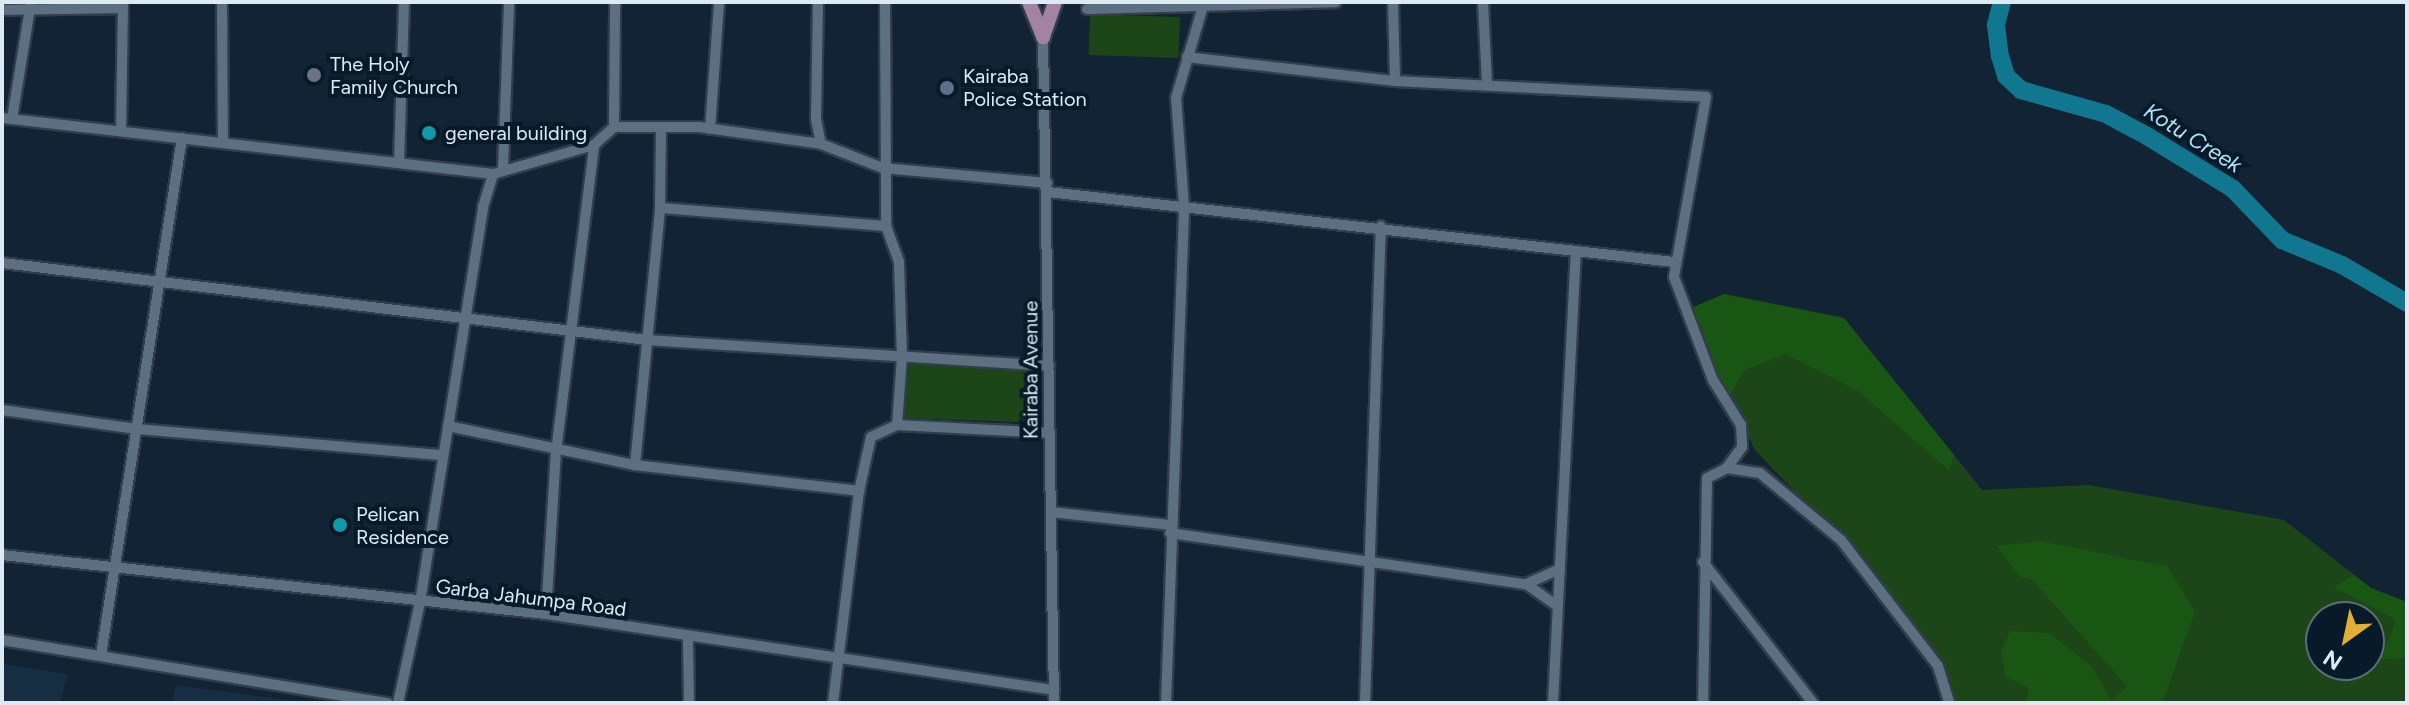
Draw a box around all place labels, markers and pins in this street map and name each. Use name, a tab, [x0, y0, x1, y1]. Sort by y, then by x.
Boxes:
place label: The Holy Family Church	[330, 52, 458, 99]
place label: Kairaba Police Station	[963, 64, 1087, 111]
marker: The Holy Family Church	[305, 66, 323, 84]
marker: Kairaba Police Station	[938, 79, 956, 97]
place label: general building	[445, 121, 587, 145]
marker: general building	[420, 124, 438, 142]
place label: Pelican Residence	[356, 502, 449, 549]
marker: Pelican Residence	[331, 516, 349, 534]

